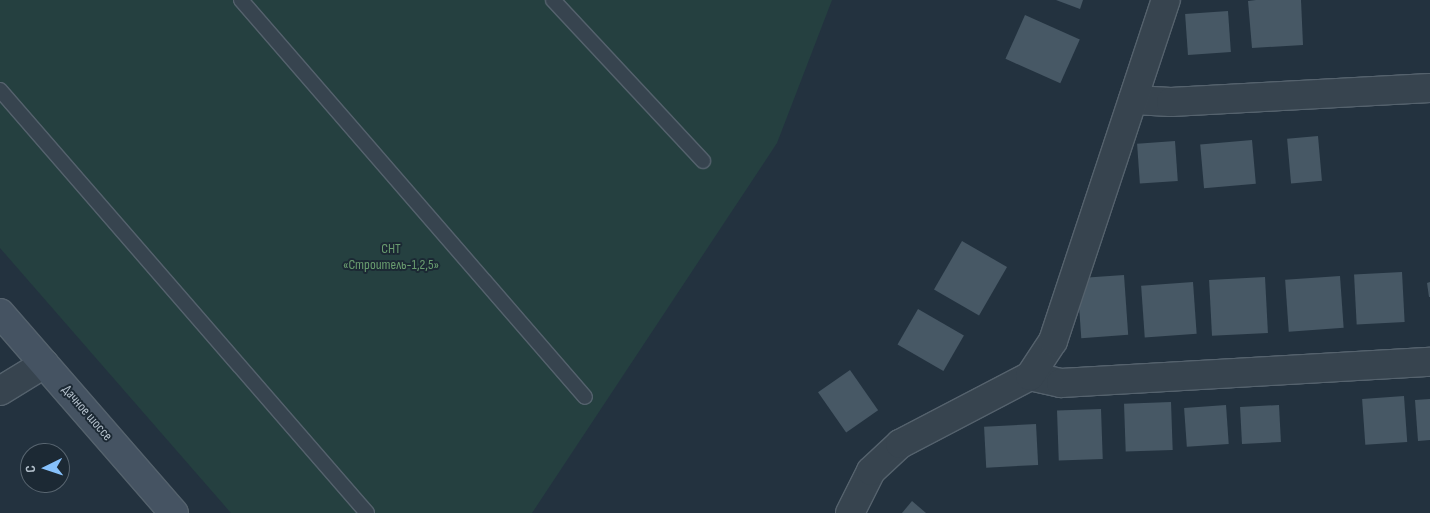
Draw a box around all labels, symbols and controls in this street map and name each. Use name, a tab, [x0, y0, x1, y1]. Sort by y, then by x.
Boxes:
park label: СНТ «Строитель-1,2,5»	[343, 241, 439, 274]
street label: Дачное шоссе	[58, 382, 116, 444]
north arrow	[20, 443, 70, 493]
text: С	[22, 465, 39, 473]

